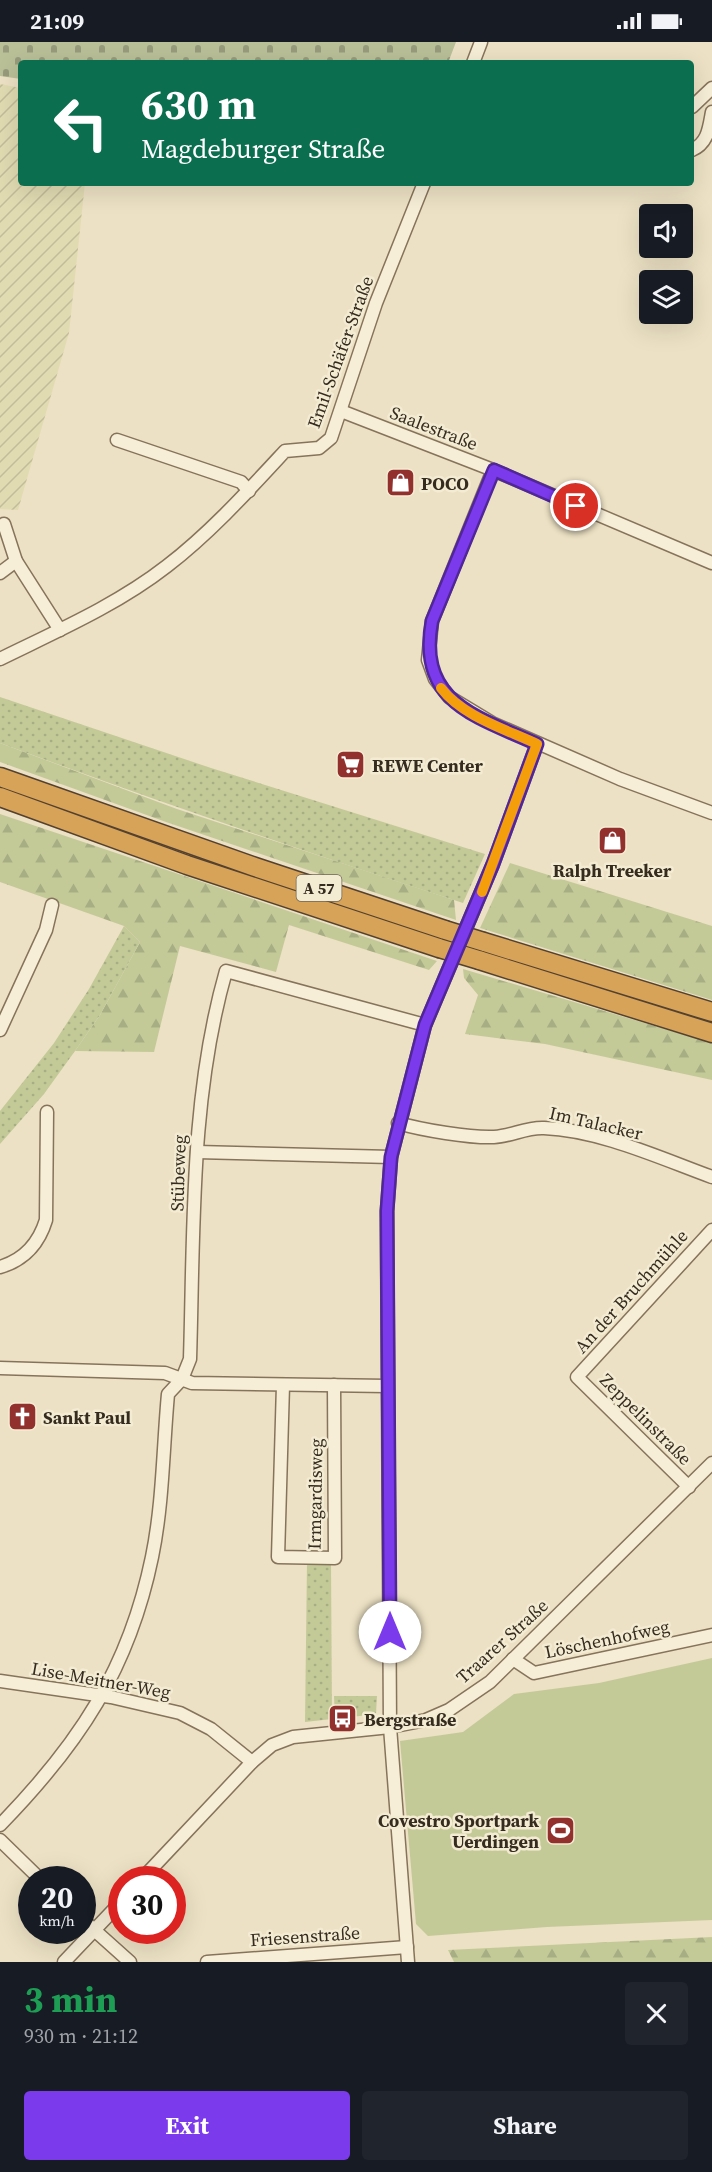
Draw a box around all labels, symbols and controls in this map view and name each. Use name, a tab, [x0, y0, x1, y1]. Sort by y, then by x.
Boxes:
text: 21:09	[30, 6, 84, 36]
text: 630 m	[141, 75, 256, 133]
icon: left	[42, 84, 120, 162]
text: Magdeburger Straße	[141, 130, 385, 167]
map controls	[639, 204, 693, 324]
button: sound	[639, 204, 693, 258]
button: layers	[639, 270, 693, 324]
street label: Emil-Schäfer-Straße	[301, 272, 379, 432]
street label: Saalestraße	[386, 400, 482, 456]
shop icon: POCO	[384, 467, 416, 499]
place label: POCO	[421, 471, 469, 496]
pin	[550, 480, 601, 531]
icon: arrive	[559, 489, 592, 522]
supermarket icon: REWE Center	[335, 749, 367, 781]
place label: REWE Center	[372, 753, 483, 778]
shop icon: Ralph Treeker	[596, 825, 628, 857]
place label: Ralph Treeker	[553, 858, 672, 883]
road number: A 57	[296, 875, 342, 901]
street label: Im Talacker	[547, 1100, 646, 1146]
street label: Stübeweg	[164, 1134, 192, 1212]
street label: An der Bruchmühle	[569, 1224, 693, 1358]
street label: Zeppelinstraße	[595, 1368, 697, 1470]
church icon: Sankt Paul	[6, 1401, 38, 1433]
place label: Sankt Paul	[43, 1405, 131, 1430]
street label: Irmgardisweg	[302, 1438, 328, 1550]
street label: Traarer Straße	[451, 1593, 553, 1689]
position arrow	[358, 1600, 422, 1664]
street label: Löschenhofweg	[542, 1614, 672, 1664]
street label: Lise-Meitner-Weg	[29, 1655, 173, 1705]
bus stop icon: Bergstraße	[327, 1703, 359, 1735]
place label: Bergstraße	[364, 1707, 456, 1732]
place label: Covestro Sportpark Uerdingen	[378, 1808, 539, 1854]
sports icon: Covestro Sportpark Uerdingen	[544, 1814, 576, 1846]
speed limit sign: 30	[108, 1866, 186, 1944]
text: 20	[41, 1877, 73, 1918]
text: km/h	[39, 1910, 75, 1931]
street label: Friesenstraße	[249, 1920, 361, 1952]
text: 3 min	[24, 1975, 117, 2024]
button: close	[625, 1982, 688, 2045]
text: 930 m · 21:12	[24, 2022, 138, 2050]
button: Exit	[24, 2091, 350, 2160]
button: Share	[362, 2091, 688, 2160]

